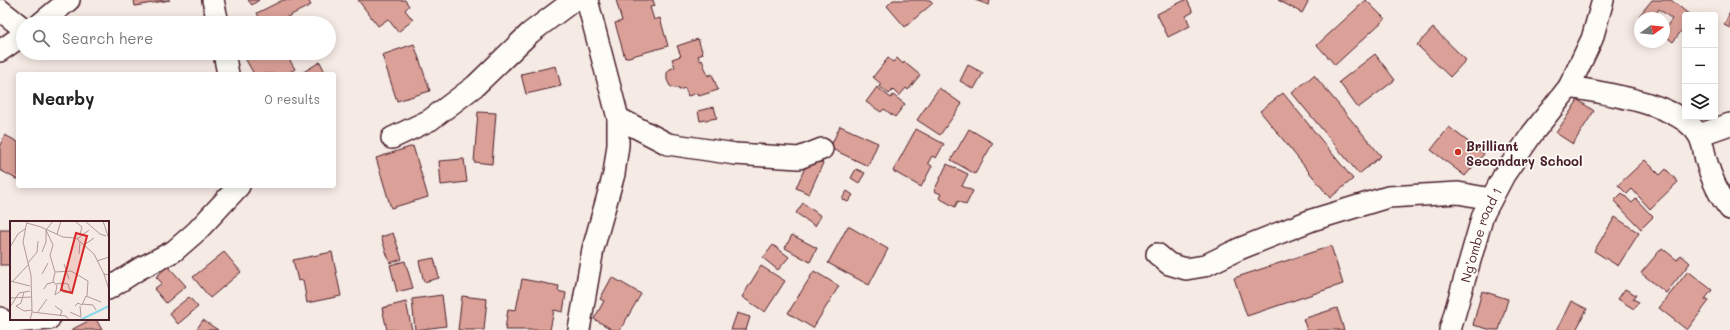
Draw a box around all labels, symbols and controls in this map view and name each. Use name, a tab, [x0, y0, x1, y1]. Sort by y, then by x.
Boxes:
north arrow	[1634, 12, 1670, 48]
map controls	[1682, 12, 1718, 120]
button: +	[1682, 12, 1718, 48]
search box	[16, 16, 336, 60]
icon: search	[30, 27, 52, 49]
text: Search here	[62, 28, 153, 48]
button: −	[1682, 48, 1718, 84]
button: layers	[1682, 84, 1718, 120]
text: Nearby	[32, 87, 94, 109]
text: 0 results	[265, 90, 320, 107]
place label: Brilliant Secondary School	[1466, 137, 1582, 170]
marker: Brilliant Secondary School	[1453, 147, 1463, 157]
street label: Ng’ombe road 1	[1456, 184, 1505, 284]
inset map	[10, 221, 109, 320]

